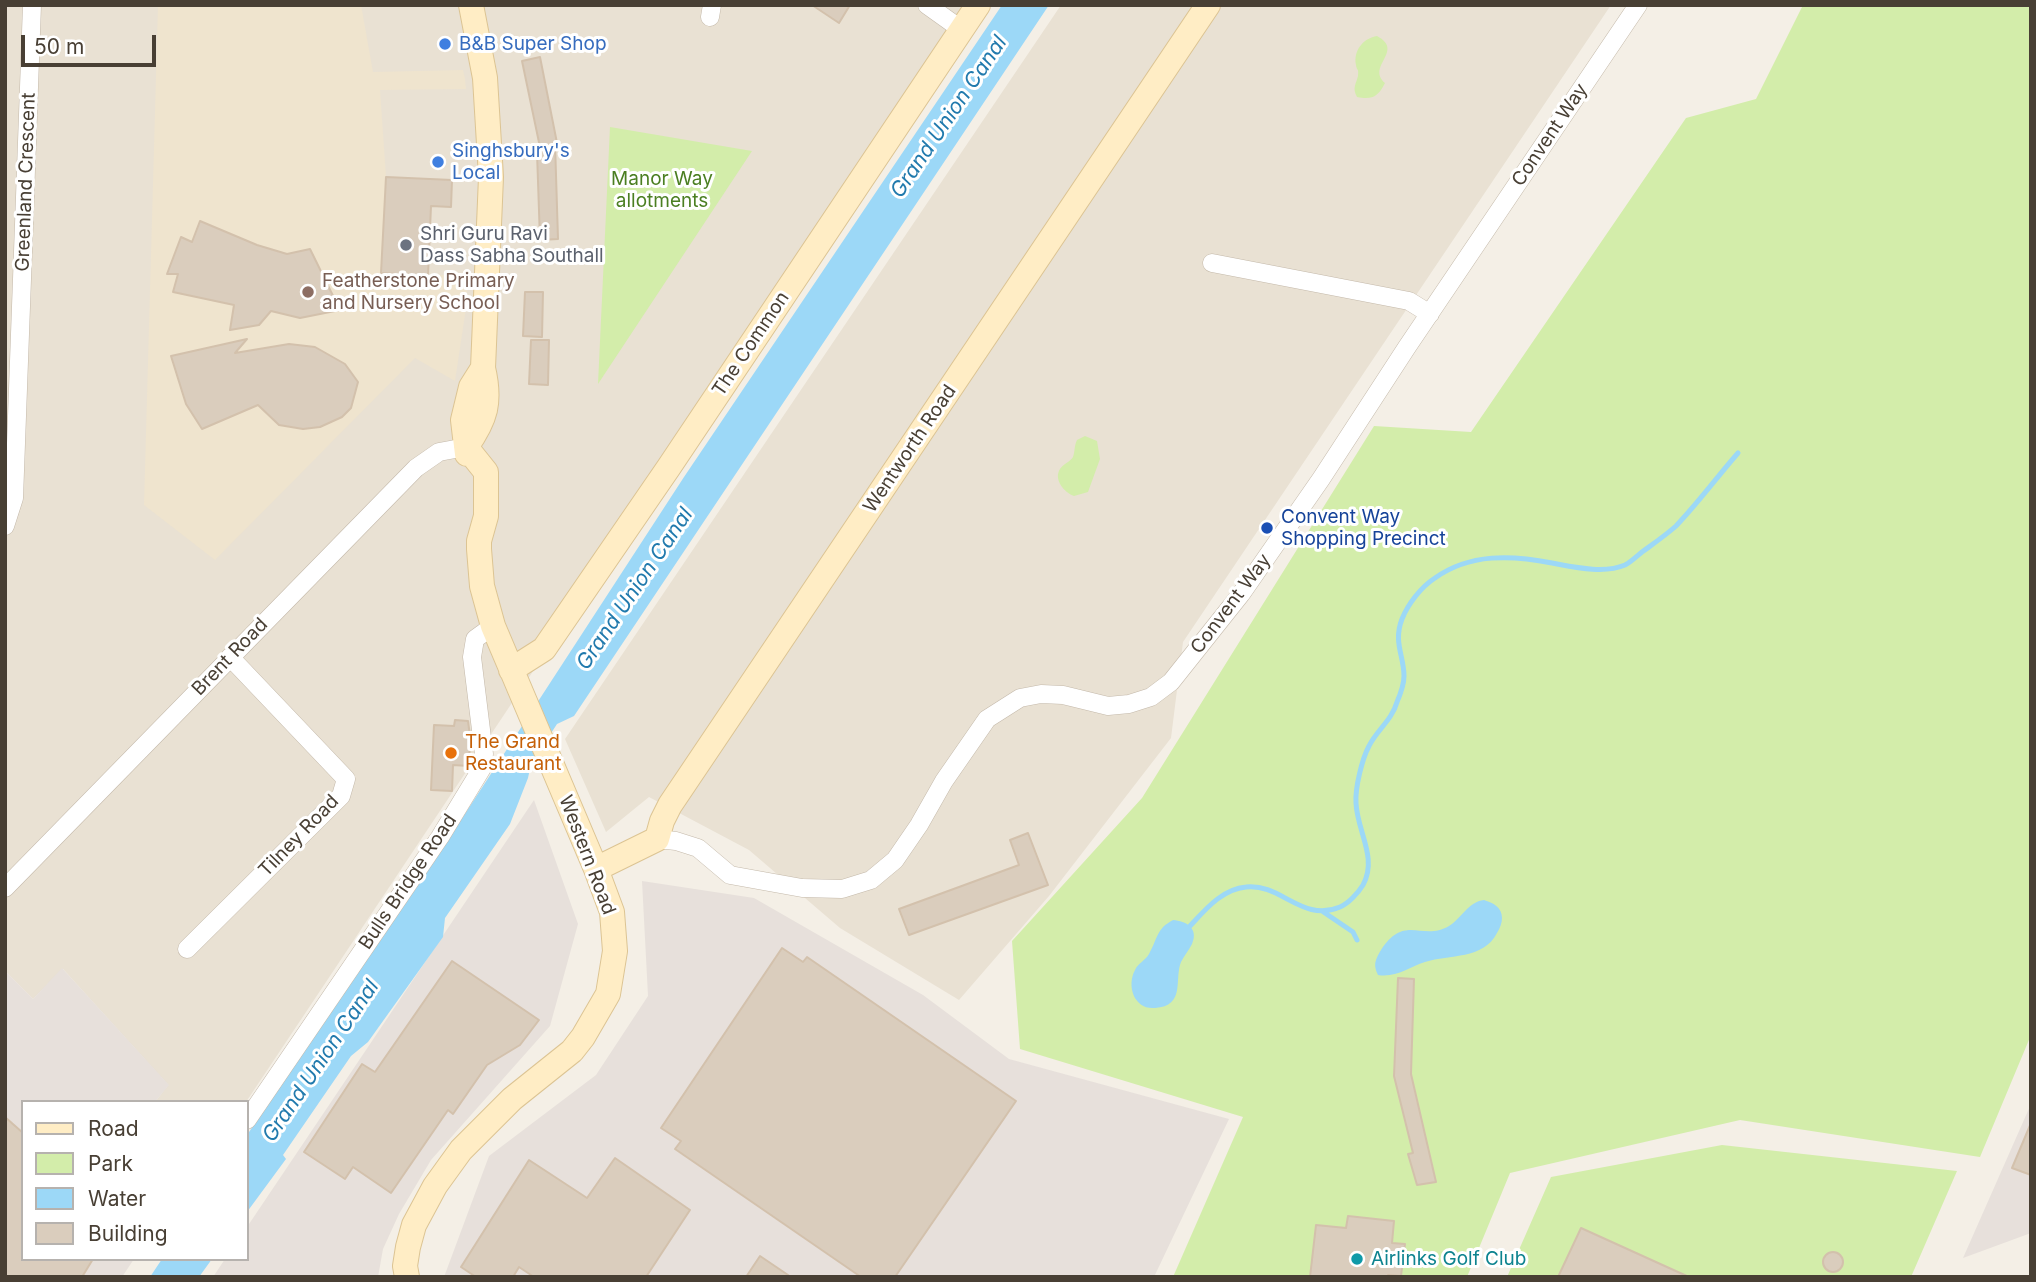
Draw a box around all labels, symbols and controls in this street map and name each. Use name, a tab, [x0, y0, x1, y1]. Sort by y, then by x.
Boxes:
scale bar	[24, 21, 159, 65]
water label: Grand Union Canal	[885, 31, 1013, 203]
place label: B&B Super Shop	[459, 33, 607, 55]
text: 50 m	[34, 34, 84, 59]
marker: B&B Super Shop	[437, 36, 453, 52]
street label: Convent Way	[1507, 79, 1593, 191]
street label: Greenland Crescent	[11, 92, 41, 272]
place label: Singhsbury's Local	[452, 140, 570, 184]
marker: Singhsbury's Local	[430, 154, 446, 170]
park label: Manor Way allotments	[611, 168, 713, 212]
place label: Shri Guru Ravi Dass Sabha Southall	[420, 223, 604, 267]
marker: Shri Guru Ravi Dass Sabha Southall	[398, 237, 414, 253]
place label: Featherstone Primary and Nursery School	[322, 270, 515, 314]
marker: Featherstone Primary and Nursery School	[300, 284, 316, 300]
street label: The Common	[708, 287, 794, 401]
street label: Wentworth Road	[859, 381, 961, 517]
water label: Grand Union Canal	[571, 503, 699, 675]
place label: Convent Way Shopping Precinct	[1281, 506, 1446, 550]
marker: Convent Way Shopping Precinct	[1259, 520, 1275, 536]
street label: Convent Way	[1186, 550, 1276, 658]
street label: Brent Road	[187, 613, 273, 701]
place label: The Grand Restaurant	[465, 731, 562, 775]
marker: The Grand Restaurant	[443, 745, 459, 761]
street label: Tilney Road	[254, 790, 344, 882]
street label: Western Road	[554, 792, 620, 918]
street label: Bulls Bridge Road	[354, 810, 462, 954]
water label: Grand Union Canal	[257, 975, 385, 1147]
legend	[21, 1100, 248, 1261]
text: Road	[88, 1116, 139, 1141]
text: Park	[88, 1151, 133, 1176]
text: Water	[88, 1186, 146, 1211]
text: Building	[88, 1221, 168, 1246]
place label: Airlinks Golf Club	[1371, 1248, 1526, 1270]
marker: Airlinks Golf Club	[1349, 1251, 1365, 1267]

